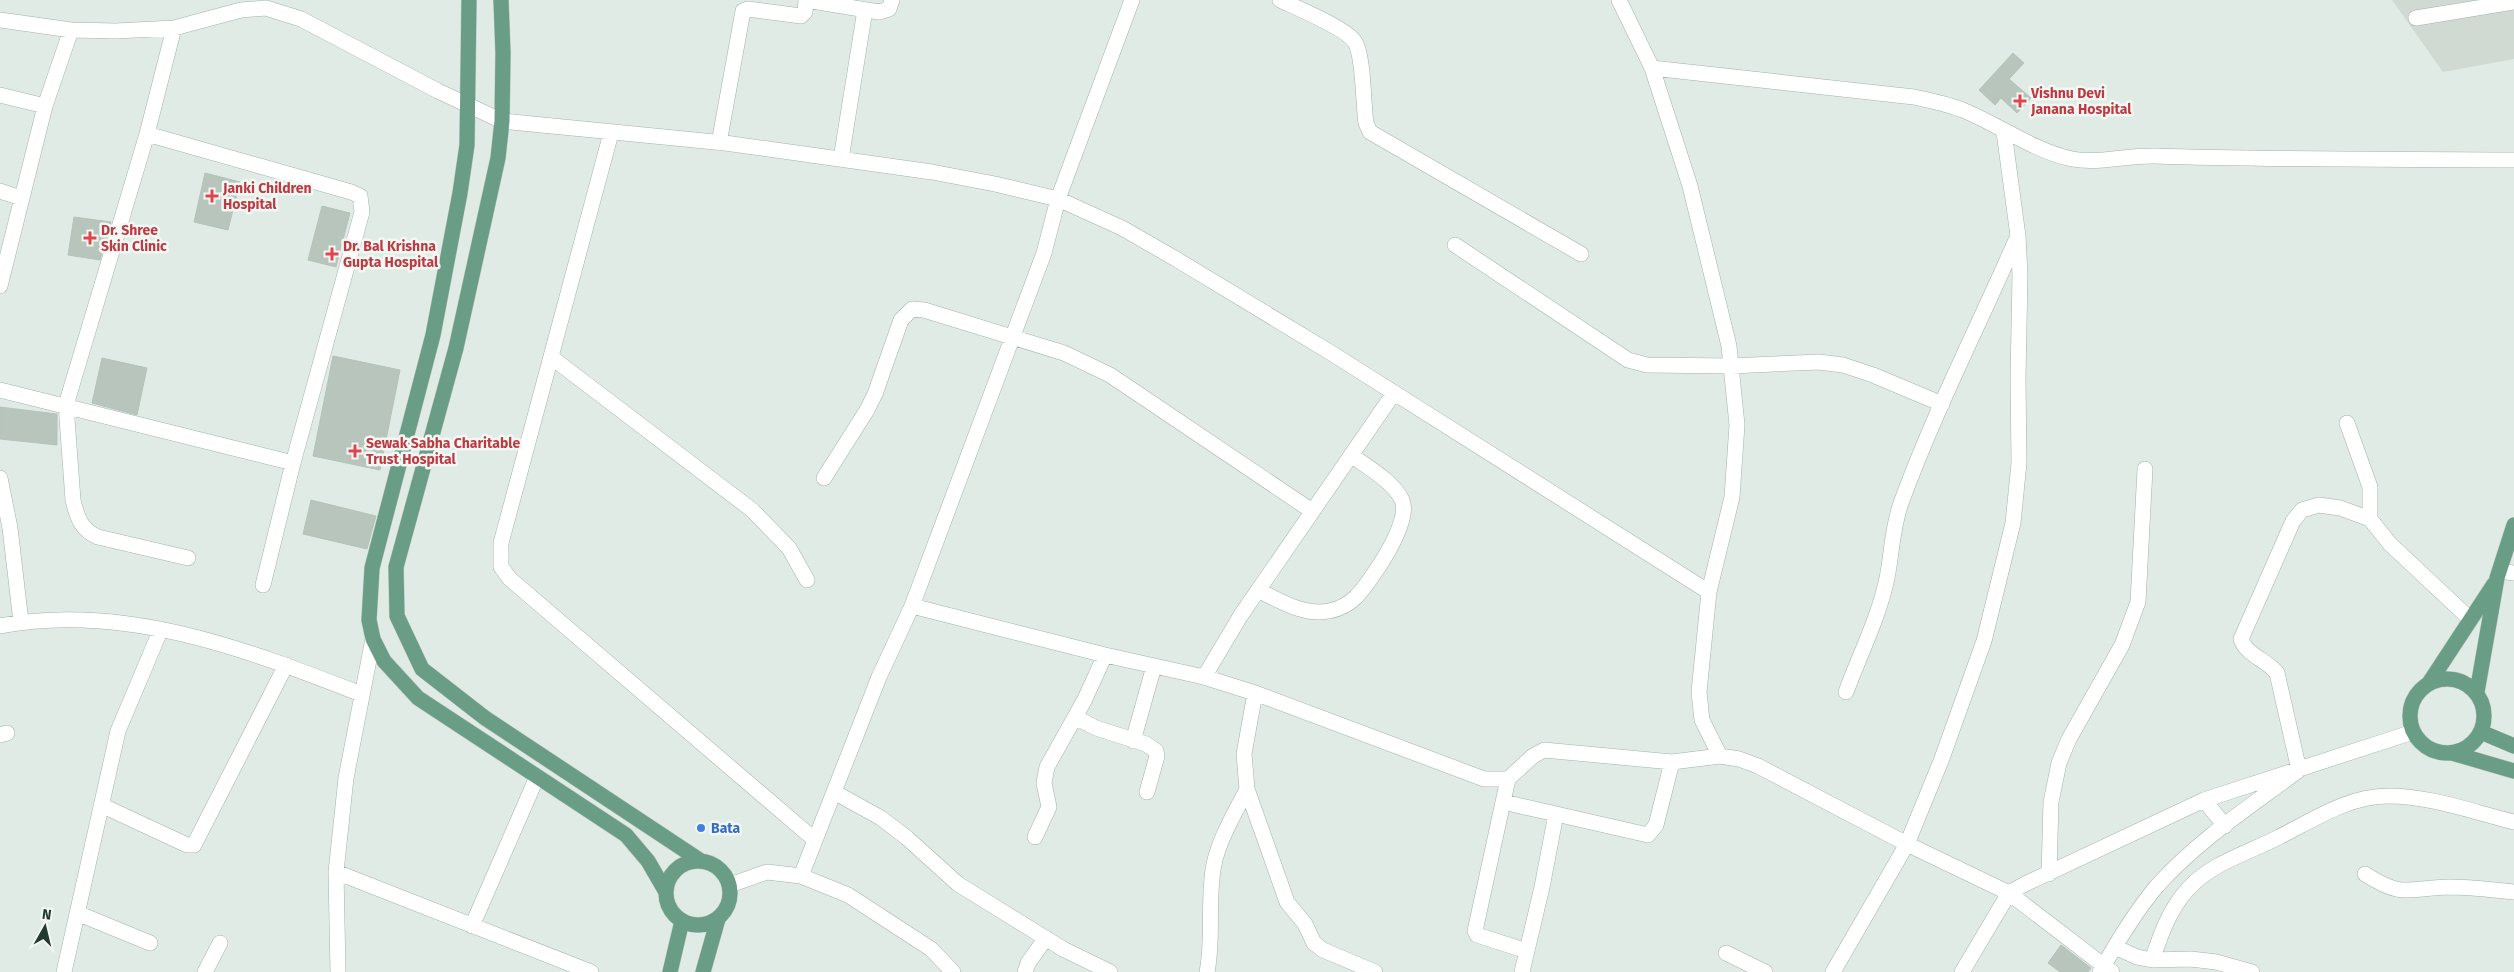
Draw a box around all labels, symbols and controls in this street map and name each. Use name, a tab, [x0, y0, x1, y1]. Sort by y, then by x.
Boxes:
place label: Vishnu Devi Janana Hospital	[2030, 85, 2132, 118]
marker: Vishnu Devi Janana Hospital	[2013, 94, 2027, 108]
place label: Janki Children Hospital	[222, 180, 312, 213]
marker: Janki Children Hospital	[205, 189, 219, 203]
place label: Dr. Shree Skin Clinic	[101, 222, 167, 255]
marker: Dr. Shree Skin Clinic	[83, 231, 97, 245]
place label: Dr. Bal Krishna Gupta Hospital	[343, 238, 439, 271]
marker: Dr. Bal Krishna Gupta Hospital	[325, 247, 339, 261]
place label: Sewak Sabha Charitable Trust Hospital	[366, 435, 520, 468]
marker: Sewak Sabha Charitable Trust Hospital	[348, 444, 362, 458]
place label: Bata	[711, 820, 741, 837]
marker: Bata	[695, 822, 707, 834]
north arrow	[20, 902, 70, 952]
text: N	[41, 906, 53, 924]

